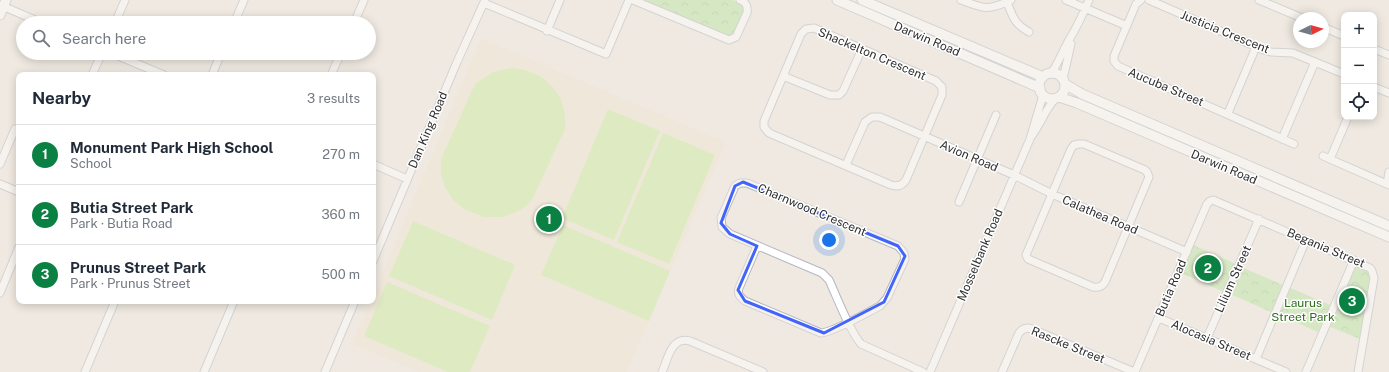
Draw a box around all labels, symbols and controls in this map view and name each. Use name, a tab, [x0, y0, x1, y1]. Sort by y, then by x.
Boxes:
street label: Justicia Crescent	[1179, 8, 1272, 56]
north arrow	[1293, 12, 1329, 48]
map controls	[1341, 12, 1377, 120]
button: +	[1341, 12, 1377, 48]
search box	[16, 16, 376, 60]
street label: Darwin Road	[892, 19, 962, 59]
street label: Shackelton Crescent	[816, 25, 928, 83]
icon: search	[30, 27, 52, 49]
text: Search here	[62, 30, 146, 47]
button: −	[1341, 48, 1377, 84]
street label: Aucuba Street	[1126, 65, 1206, 109]
button: locate	[1341, 84, 1377, 120]
text: Nearby	[32, 88, 91, 108]
street label: Dan King Road	[406, 90, 450, 170]
text: 3 results	[307, 91, 360, 106]
street label: Avion Road	[938, 137, 1000, 175]
text: Monument Park High School	[70, 139, 273, 156]
text: 1	[42, 147, 48, 162]
text: 270 m	[322, 147, 360, 162]
street label: Darwin Road	[1189, 147, 1259, 187]
text: School	[70, 156, 112, 171]
street label: Charnwood Crescent	[756, 181, 869, 239]
street label: Calathea Road	[1060, 193, 1140, 237]
text: Butia Street Park	[70, 199, 194, 216]
pin: 1	[536, 204, 562, 234]
text: 2	[41, 207, 49, 222]
text: 360 m	[322, 207, 360, 222]
street label: Mosselbank Road	[954, 207, 1006, 303]
text: Park · Butia Road	[70, 216, 173, 231]
street label: Begania Street	[1285, 225, 1367, 271]
your location	[819, 230, 839, 250]
street label: Lilium Street	[1212, 243, 1254, 315]
pin: 2	[1195, 253, 1221, 283]
street label: Butia Road	[1153, 257, 1189, 319]
text: Prunus Street Park	[70, 259, 206, 276]
text: 3	[41, 267, 49, 282]
text: 500 m	[321, 267, 360, 282]
text: Park · Prunus Street	[70, 276, 191, 291]
pin: 3	[1339, 286, 1365, 316]
park label: Laurus Street Park	[1271, 296, 1335, 324]
street label: Alocasia Street	[1169, 317, 1253, 363]
street label: Rascke Street	[1029, 324, 1107, 366]

